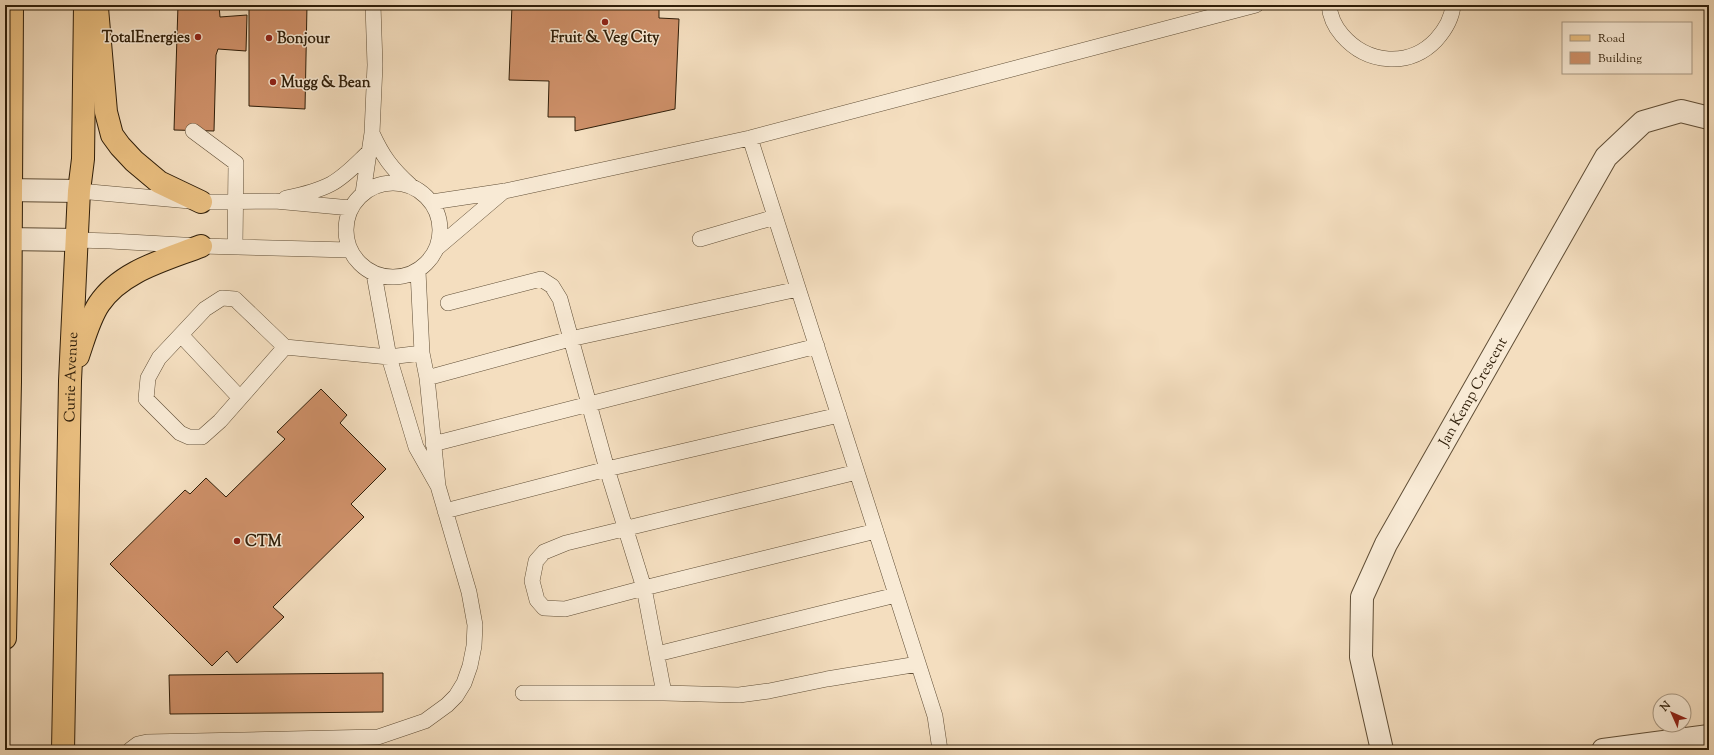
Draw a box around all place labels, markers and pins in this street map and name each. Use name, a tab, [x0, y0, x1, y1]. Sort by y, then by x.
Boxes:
marker: Fruit & Veg City	[600, 17, 610, 27]
place label: TotalEnergies	[102, 28, 190, 49]
place label: Fruit & Veg City	[550, 28, 660, 49]
place label: Bonjour	[277, 29, 330, 50]
marker: TotalEnergies	[193, 32, 203, 42]
marker: Bonjour	[264, 33, 274, 43]
place label: Mugg & Bean	[281, 73, 371, 94]
marker: Mugg & Bean	[268, 77, 278, 87]
place label: CTM	[245, 532, 282, 553]
marker: CTM	[232, 536, 242, 546]

